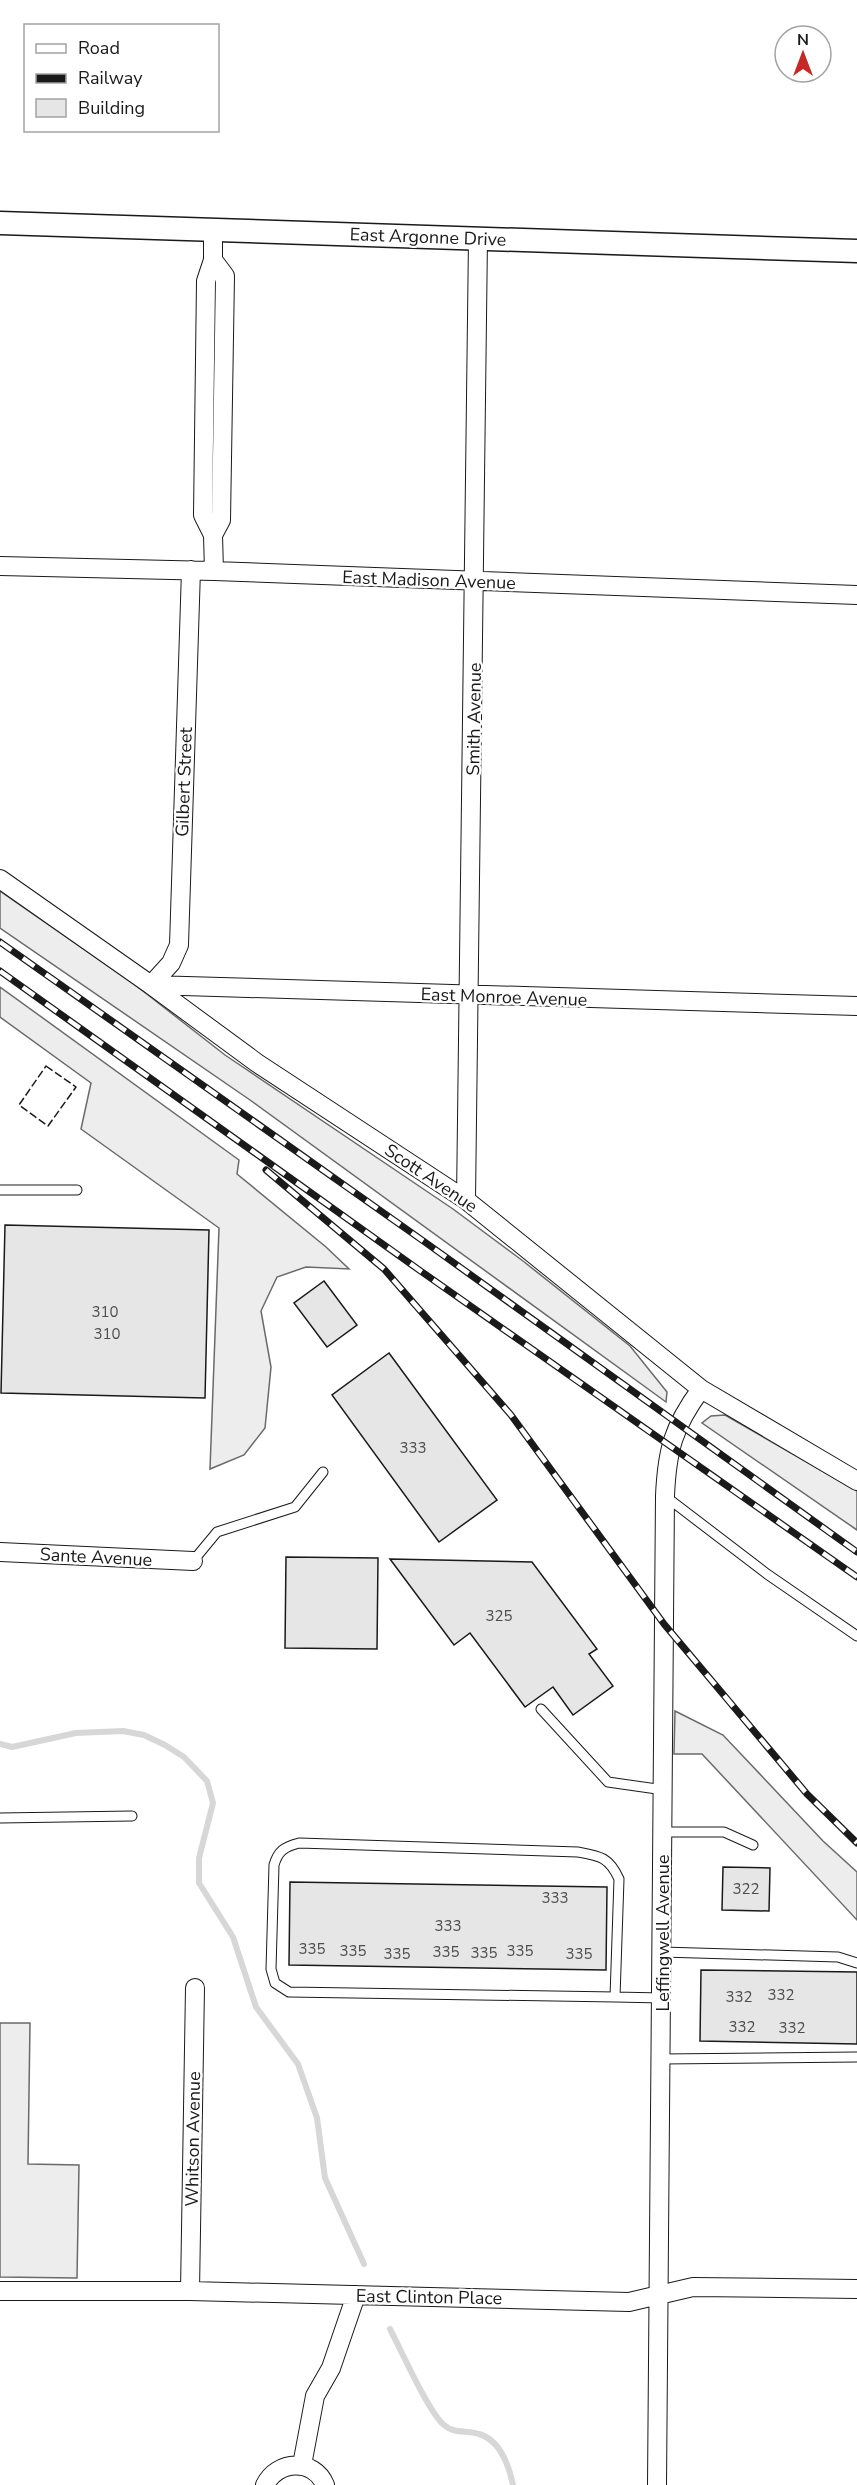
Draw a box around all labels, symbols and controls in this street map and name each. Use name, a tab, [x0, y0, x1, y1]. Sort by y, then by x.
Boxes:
legend	[24, 24, 219, 132]
north arrow	[773, 24, 833, 84]
text: N	[797, 29, 809, 51]
text: Road	[78, 36, 120, 60]
text: Railway	[78, 66, 143, 90]
text: Building	[78, 96, 145, 120]
street label: East Argonne Drive	[349, 222, 507, 252]
street label: East Madison Avenue	[342, 565, 516, 595]
street label: Smith Avenue	[461, 662, 487, 776]
street label: Gilbert Street	[170, 726, 198, 837]
street label: East Monroe Avenue	[420, 982, 588, 1012]
street label: Scott Avenue	[380, 1138, 482, 1218]
house number: 310	[91, 1302, 119, 1322]
house number: 310	[93, 1324, 121, 1344]
house number: 333	[399, 1438, 427, 1458]
street label: Sante Avenue	[39, 1542, 153, 1572]
house number: 325	[485, 1606, 513, 1626]
street label: Leffingwell Avenue	[651, 1855, 675, 2011]
house number: 322	[732, 1879, 760, 1899]
house number: 333	[541, 1888, 569, 1908]
house number: 333	[434, 1916, 462, 1936]
house number: 335	[298, 1939, 326, 1959]
house number: 335	[339, 1941, 367, 1961]
house number: 335	[506, 1941, 534, 1961]
house number: 335	[432, 1942, 460, 1962]
house number: 335	[470, 1943, 498, 1963]
house number: 335	[383, 1944, 411, 1964]
house number: 335	[565, 1944, 593, 1964]
house number: 332	[767, 1985, 795, 2005]
house number: 332	[725, 1987, 753, 2007]
house number: 332	[728, 2017, 756, 2037]
house number: 332	[778, 2018, 806, 2038]
street label: Whitson Avenue	[180, 2071, 206, 2207]
street label: East Clinton Place	[356, 2284, 502, 2310]

